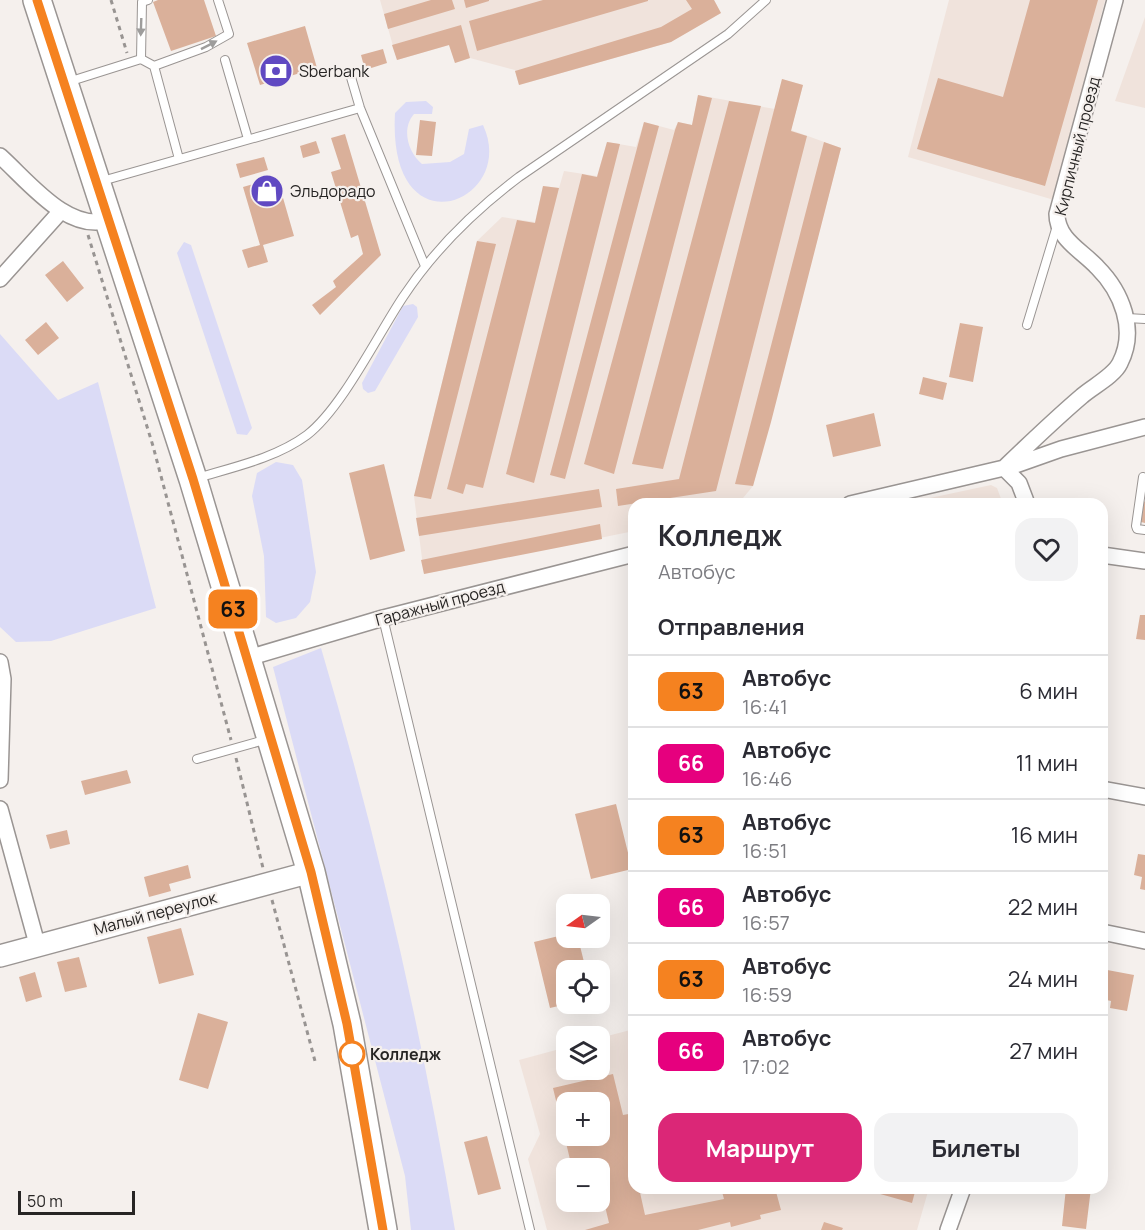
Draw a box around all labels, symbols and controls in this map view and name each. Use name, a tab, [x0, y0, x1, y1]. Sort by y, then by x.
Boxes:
one-way arrow	[137, 18, 146, 37]
one-way arrow	[200, 40, 217, 50]
bank icon: Sberbank	[258, 53, 294, 89]
place label: Sberbank	[299, 60, 370, 82]
street label: Кирпичный проезд	[1049, 74, 1105, 218]
shop icon: Эльдорадо	[249, 173, 285, 209]
place label: Эльдорадо	[290, 180, 375, 202]
text: Колледж	[658, 516, 782, 554]
button: heart	[1015, 518, 1078, 581]
text: Автобус	[658, 558, 736, 585]
street label: Гаражный проезд	[373, 575, 507, 631]
line badge: 63	[206, 590, 260, 628]
text: 63	[220, 595, 246, 623]
text: Отправления	[658, 612, 805, 642]
text: Автобус	[742, 663, 831, 693]
text: 6 мин	[1019, 676, 1078, 706]
text: 63	[678, 677, 704, 705]
text: 16:41	[742, 693, 788, 720]
text: Автобус	[742, 735, 831, 765]
text: 11 мин	[1016, 748, 1078, 778]
text: 66	[678, 749, 704, 777]
text: 16:46	[742, 765, 792, 792]
text: Автобус	[742, 807, 831, 837]
text: 16 мин	[1011, 820, 1078, 850]
text: 63	[678, 821, 704, 849]
text: 16:51	[742, 837, 788, 864]
text: Автобус	[742, 879, 831, 909]
street label: Малый переулок	[91, 886, 220, 940]
text: 22 мин	[1008, 892, 1078, 922]
text: 66	[678, 893, 704, 921]
north arrow	[556, 894, 610, 948]
map controls	[556, 894, 610, 1212]
text: 16:57	[742, 909, 790, 936]
text: Автобус	[742, 951, 831, 981]
button: locate	[556, 960, 610, 1014]
text: 24 мин	[1008, 964, 1078, 994]
text: 63	[678, 965, 704, 993]
text: 16:59	[742, 981, 792, 1008]
text: Автобус	[742, 1023, 831, 1053]
button: layers	[556, 1026, 610, 1080]
text: 27 мин	[1009, 1036, 1078, 1066]
text: 66	[678, 1037, 704, 1065]
marker: Колледж	[339, 1041, 365, 1067]
place label: Колледж	[370, 1043, 442, 1065]
text: 17:02	[742, 1053, 789, 1080]
button: +	[556, 1092, 610, 1146]
button: Маршрут	[658, 1113, 862, 1182]
button: Билеты	[874, 1113, 1078, 1182]
button: −	[556, 1158, 610, 1212]
scale bar	[18, 1188, 135, 1216]
text: 50 m	[27, 1190, 63, 1212]

